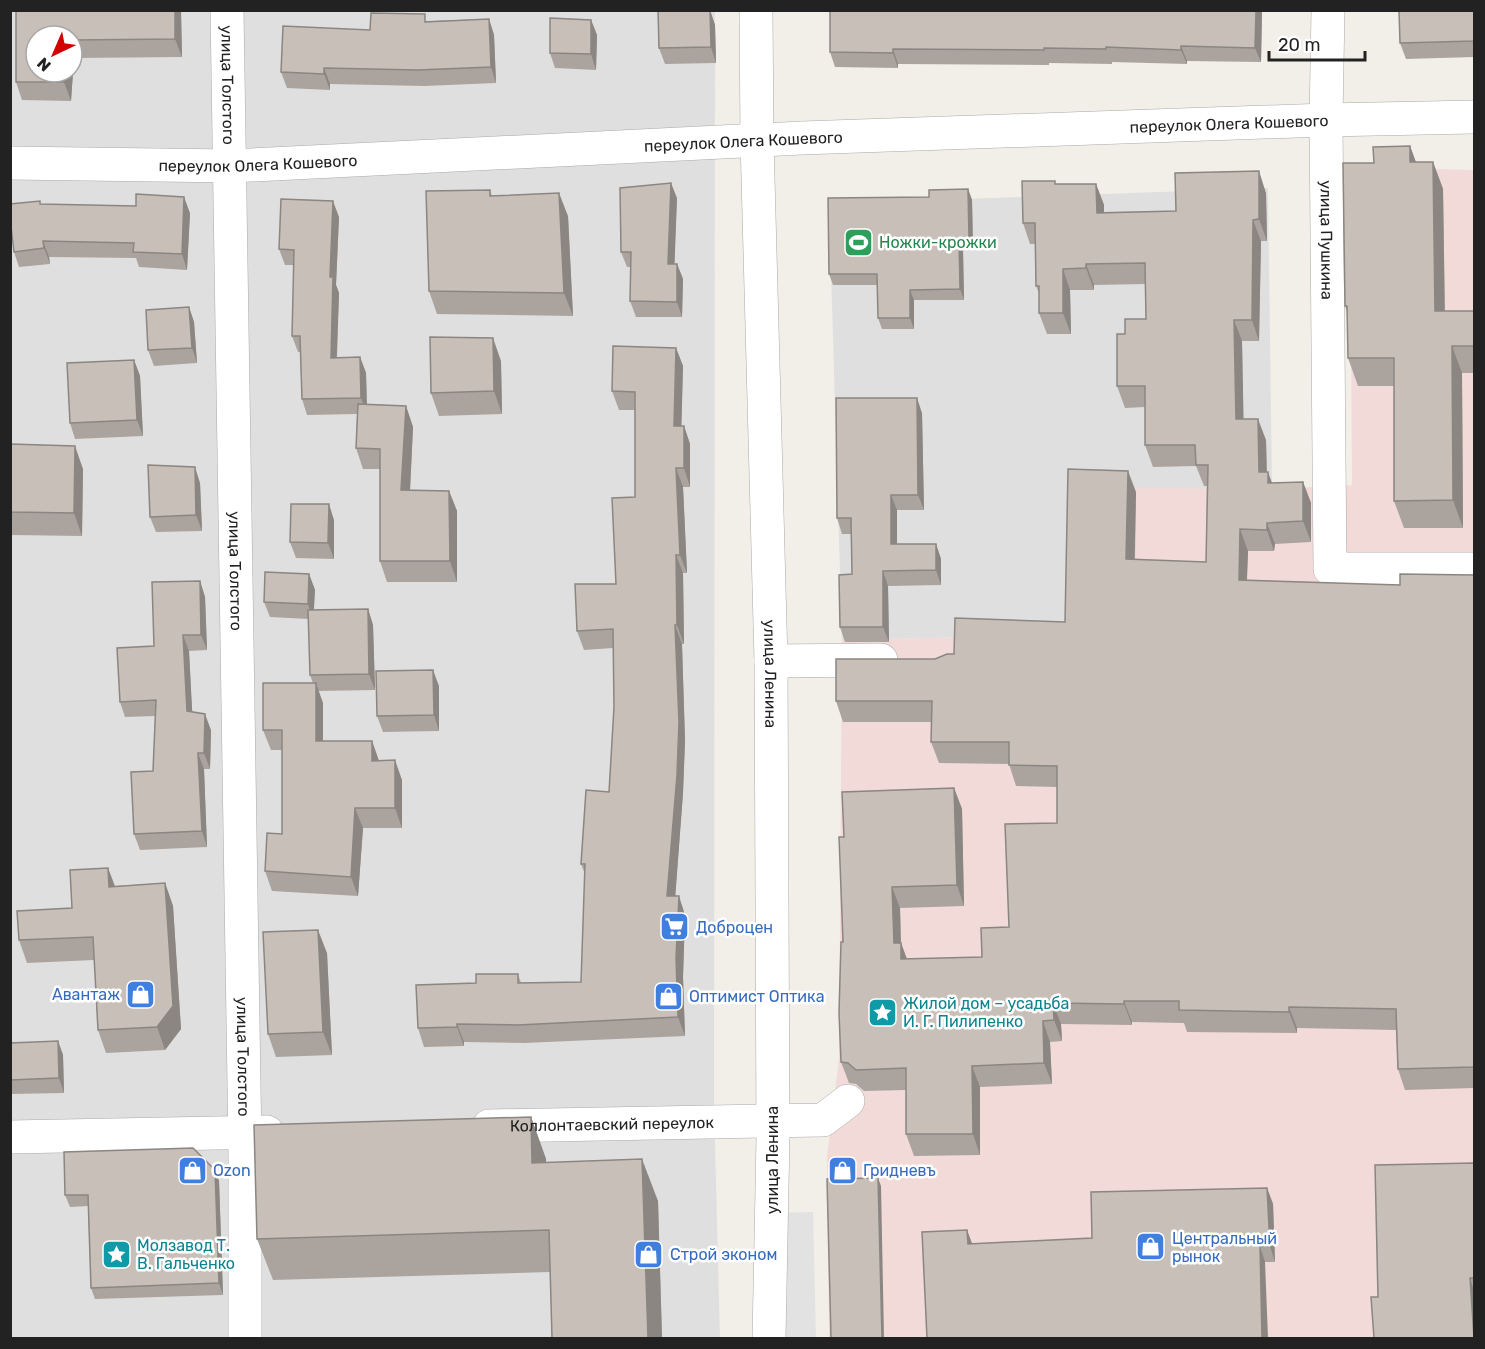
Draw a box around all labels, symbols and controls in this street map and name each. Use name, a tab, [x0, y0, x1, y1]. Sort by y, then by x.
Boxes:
north arrow	[24, 24, 84, 84]
scale bar	[1269, 24, 1365, 62]
street label: улица Толстого	[217, 25, 238, 145]
text: 20 m	[1278, 34, 1320, 56]
text: N	[33, 54, 55, 75]
street label: переулок Олега Кошевого	[1129, 111, 1329, 137]
street label: переулок Олега Кошевого	[644, 128, 843, 156]
street label: переулок Олега Кошевого	[158, 151, 358, 176]
street label: улица Пушкина	[1317, 180, 1337, 300]
sports icon: Ножки-крожки	[842, 226, 874, 258]
place label: Ножки-крожки	[879, 233, 997, 252]
street label: улица Толстого	[225, 511, 246, 631]
street label: улица Ленина	[760, 619, 780, 728]
supermarket icon: Доброцен	[659, 911, 691, 943]
place label: Доброцен	[696, 918, 773, 937]
shop icon: Авантаж	[125, 978, 157, 1010]
shop icon: Оптимист Оптика	[652, 980, 684, 1012]
place label: Авантаж	[52, 985, 120, 1004]
place label: Оптимист Оптика	[689, 987, 825, 1006]
place label: Жилой дом – усадьба И. Г. Пилипенко	[903, 994, 1069, 1031]
place icon: Жилой дом – усадьба И. Г. Пилипенко	[866, 996, 898, 1028]
street label: улица Толстого	[233, 997, 254, 1117]
street label: улица Ленина	[763, 1106, 782, 1214]
street label: Коллонтаевский переулок	[510, 1113, 715, 1136]
shop icon: Ozon	[176, 1154, 208, 1186]
shop icon: Гридневъ	[826, 1154, 858, 1186]
place label: Ozon	[213, 1161, 251, 1180]
place label: Гридневъ	[863, 1161, 936, 1180]
place label: Центральный рынок	[1172, 1229, 1277, 1266]
shop icon: Центральный рынок	[1135, 1231, 1167, 1263]
place label: Молзавод Т. В. Гальченко	[137, 1236, 235, 1273]
place icon: Молзавод Т. В. Гальченко	[100, 1238, 132, 1270]
shop icon: Строй эконом	[633, 1238, 665, 1270]
place label: Строй эконом	[670, 1245, 777, 1264]

